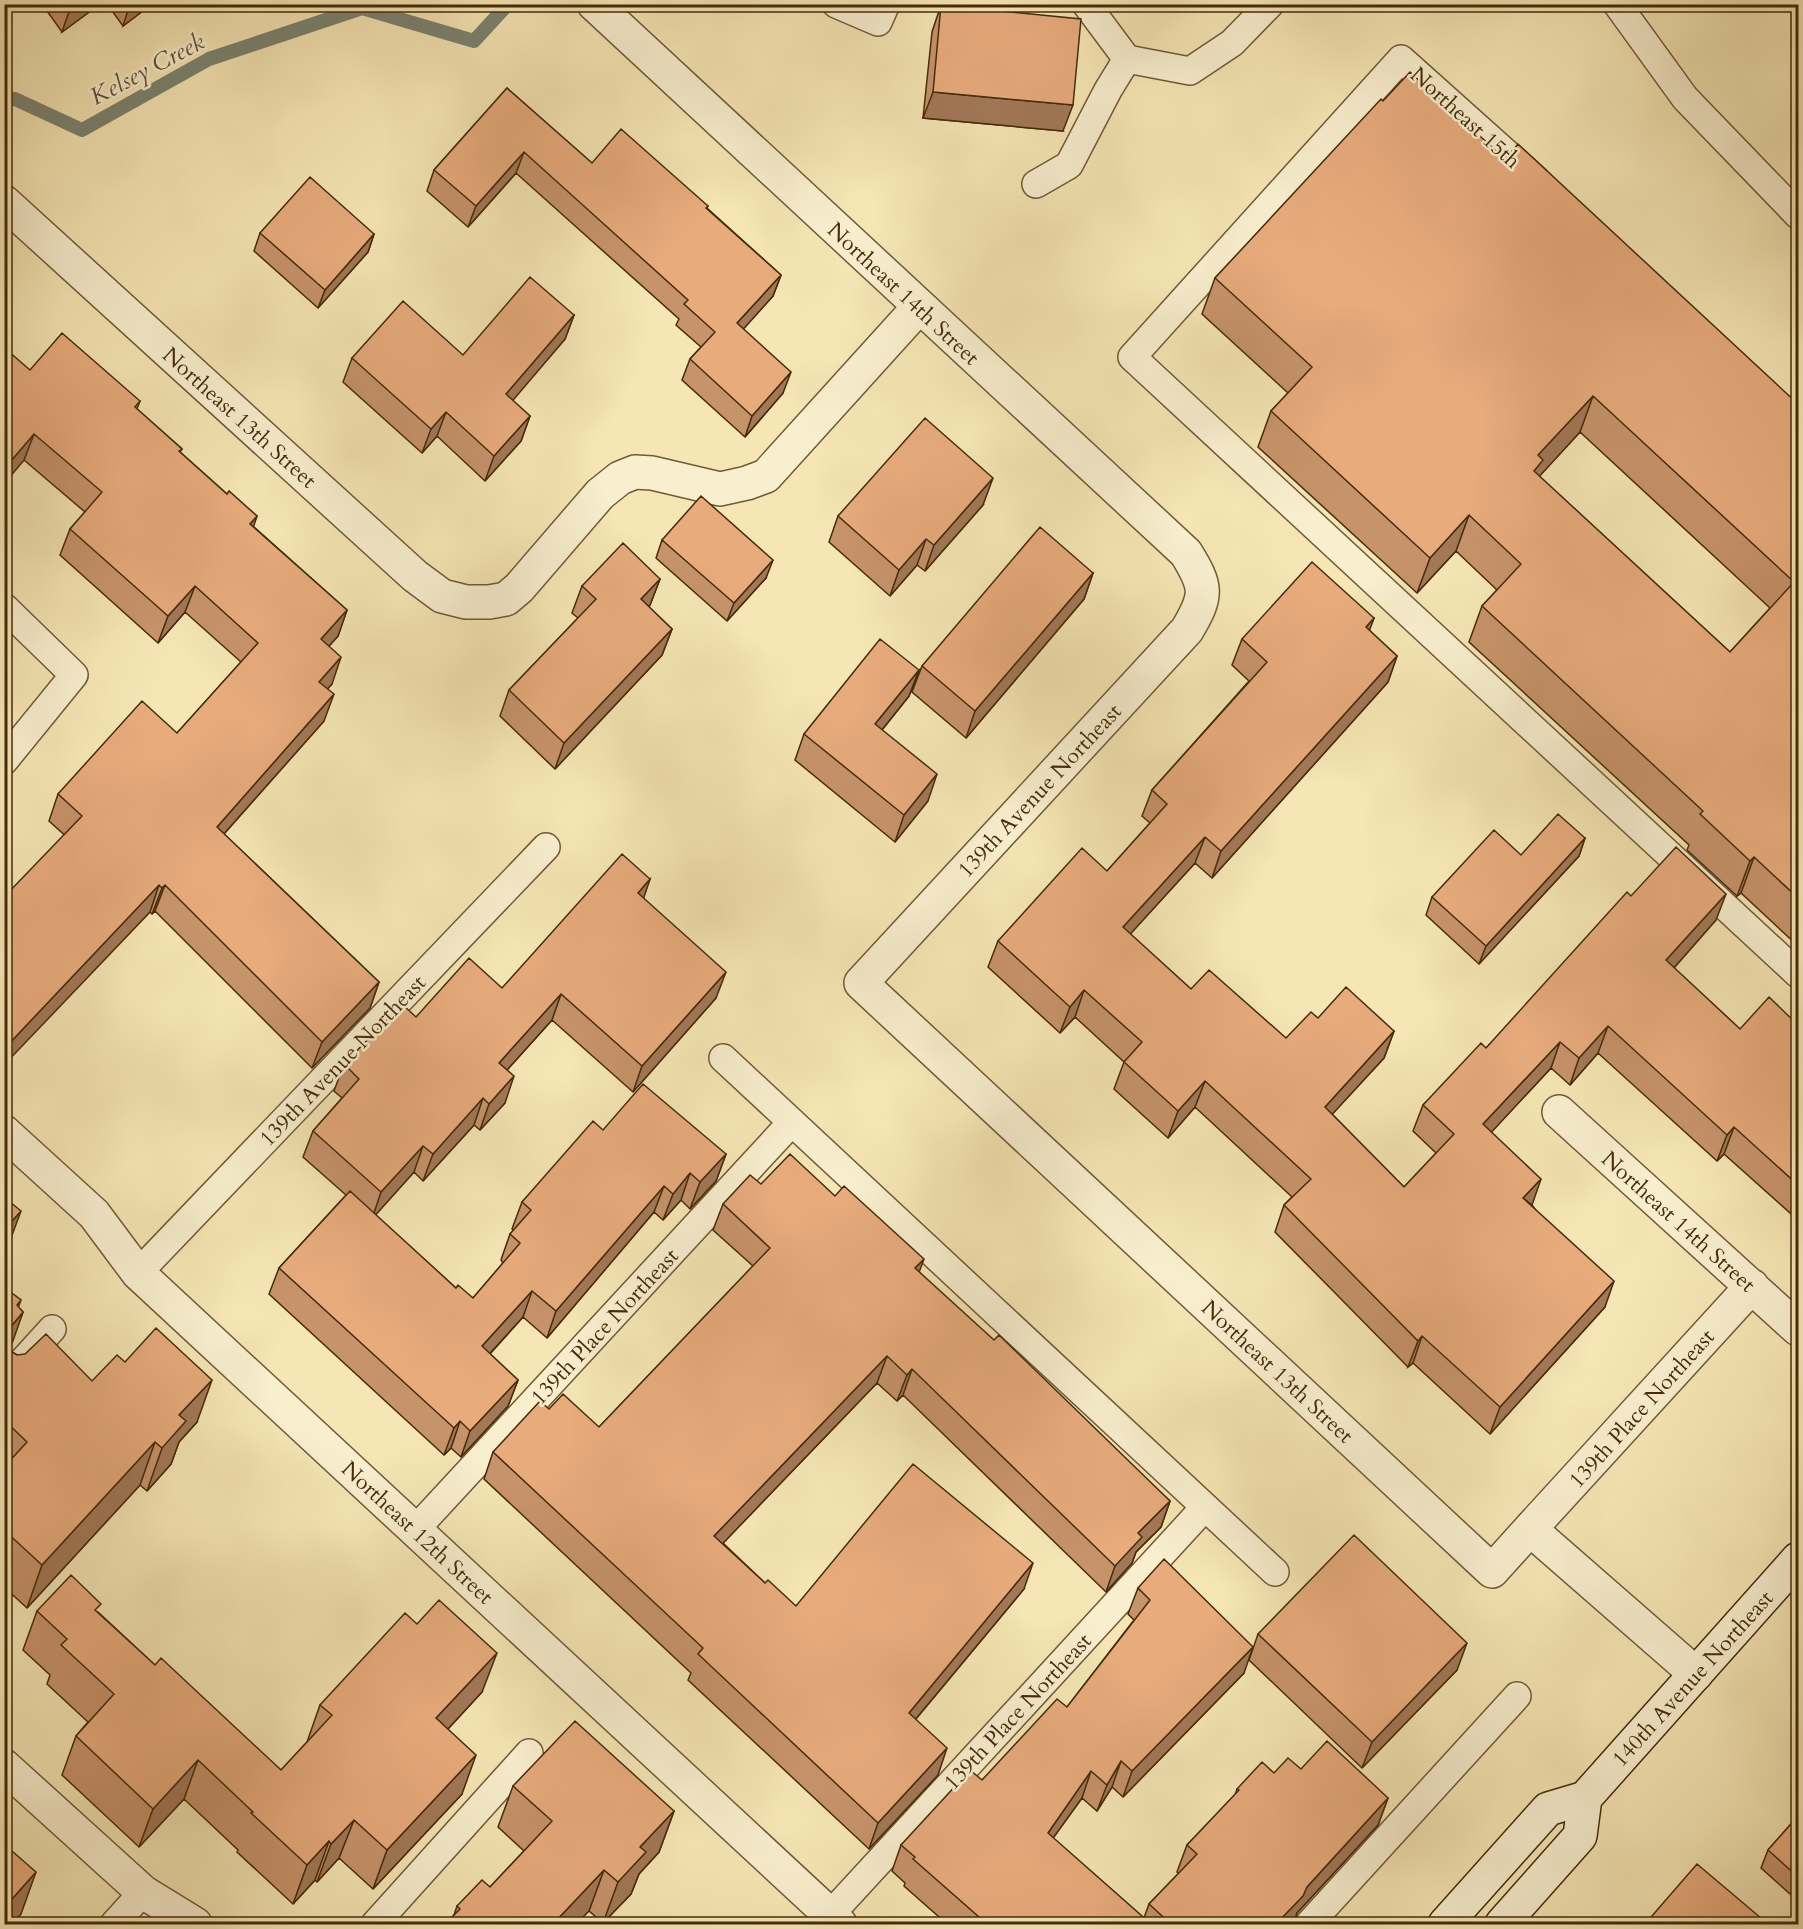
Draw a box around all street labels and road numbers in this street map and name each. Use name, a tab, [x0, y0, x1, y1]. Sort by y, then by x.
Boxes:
street label: Northeast 15th	[1404, 60, 1527, 175]
street label: Northeast 14th Street	[821, 215, 986, 372]
street label: Northeast 13th Street	[156, 340, 323, 495]
street label: 139th Avenue Northeast	[951, 697, 1128, 884]
street label: 139th Avenue Northeast	[253, 968, 433, 1153]
street label: Northeast 14th Street	[1595, 1144, 1762, 1299]
street label: 139th Place Northeast	[524, 1242, 685, 1412]
street label: Northeast 13th Street	[1195, 1293, 1360, 1450]
street label: 139th Place Northeast	[1562, 1323, 1721, 1495]
street label: Northeast 12th Street	[335, 1454, 500, 1611]
street label: 140th Avenue Northeast	[1605, 1584, 1780, 1773]
street label: 139th Place Northeast	[937, 1627, 1098, 1797]

